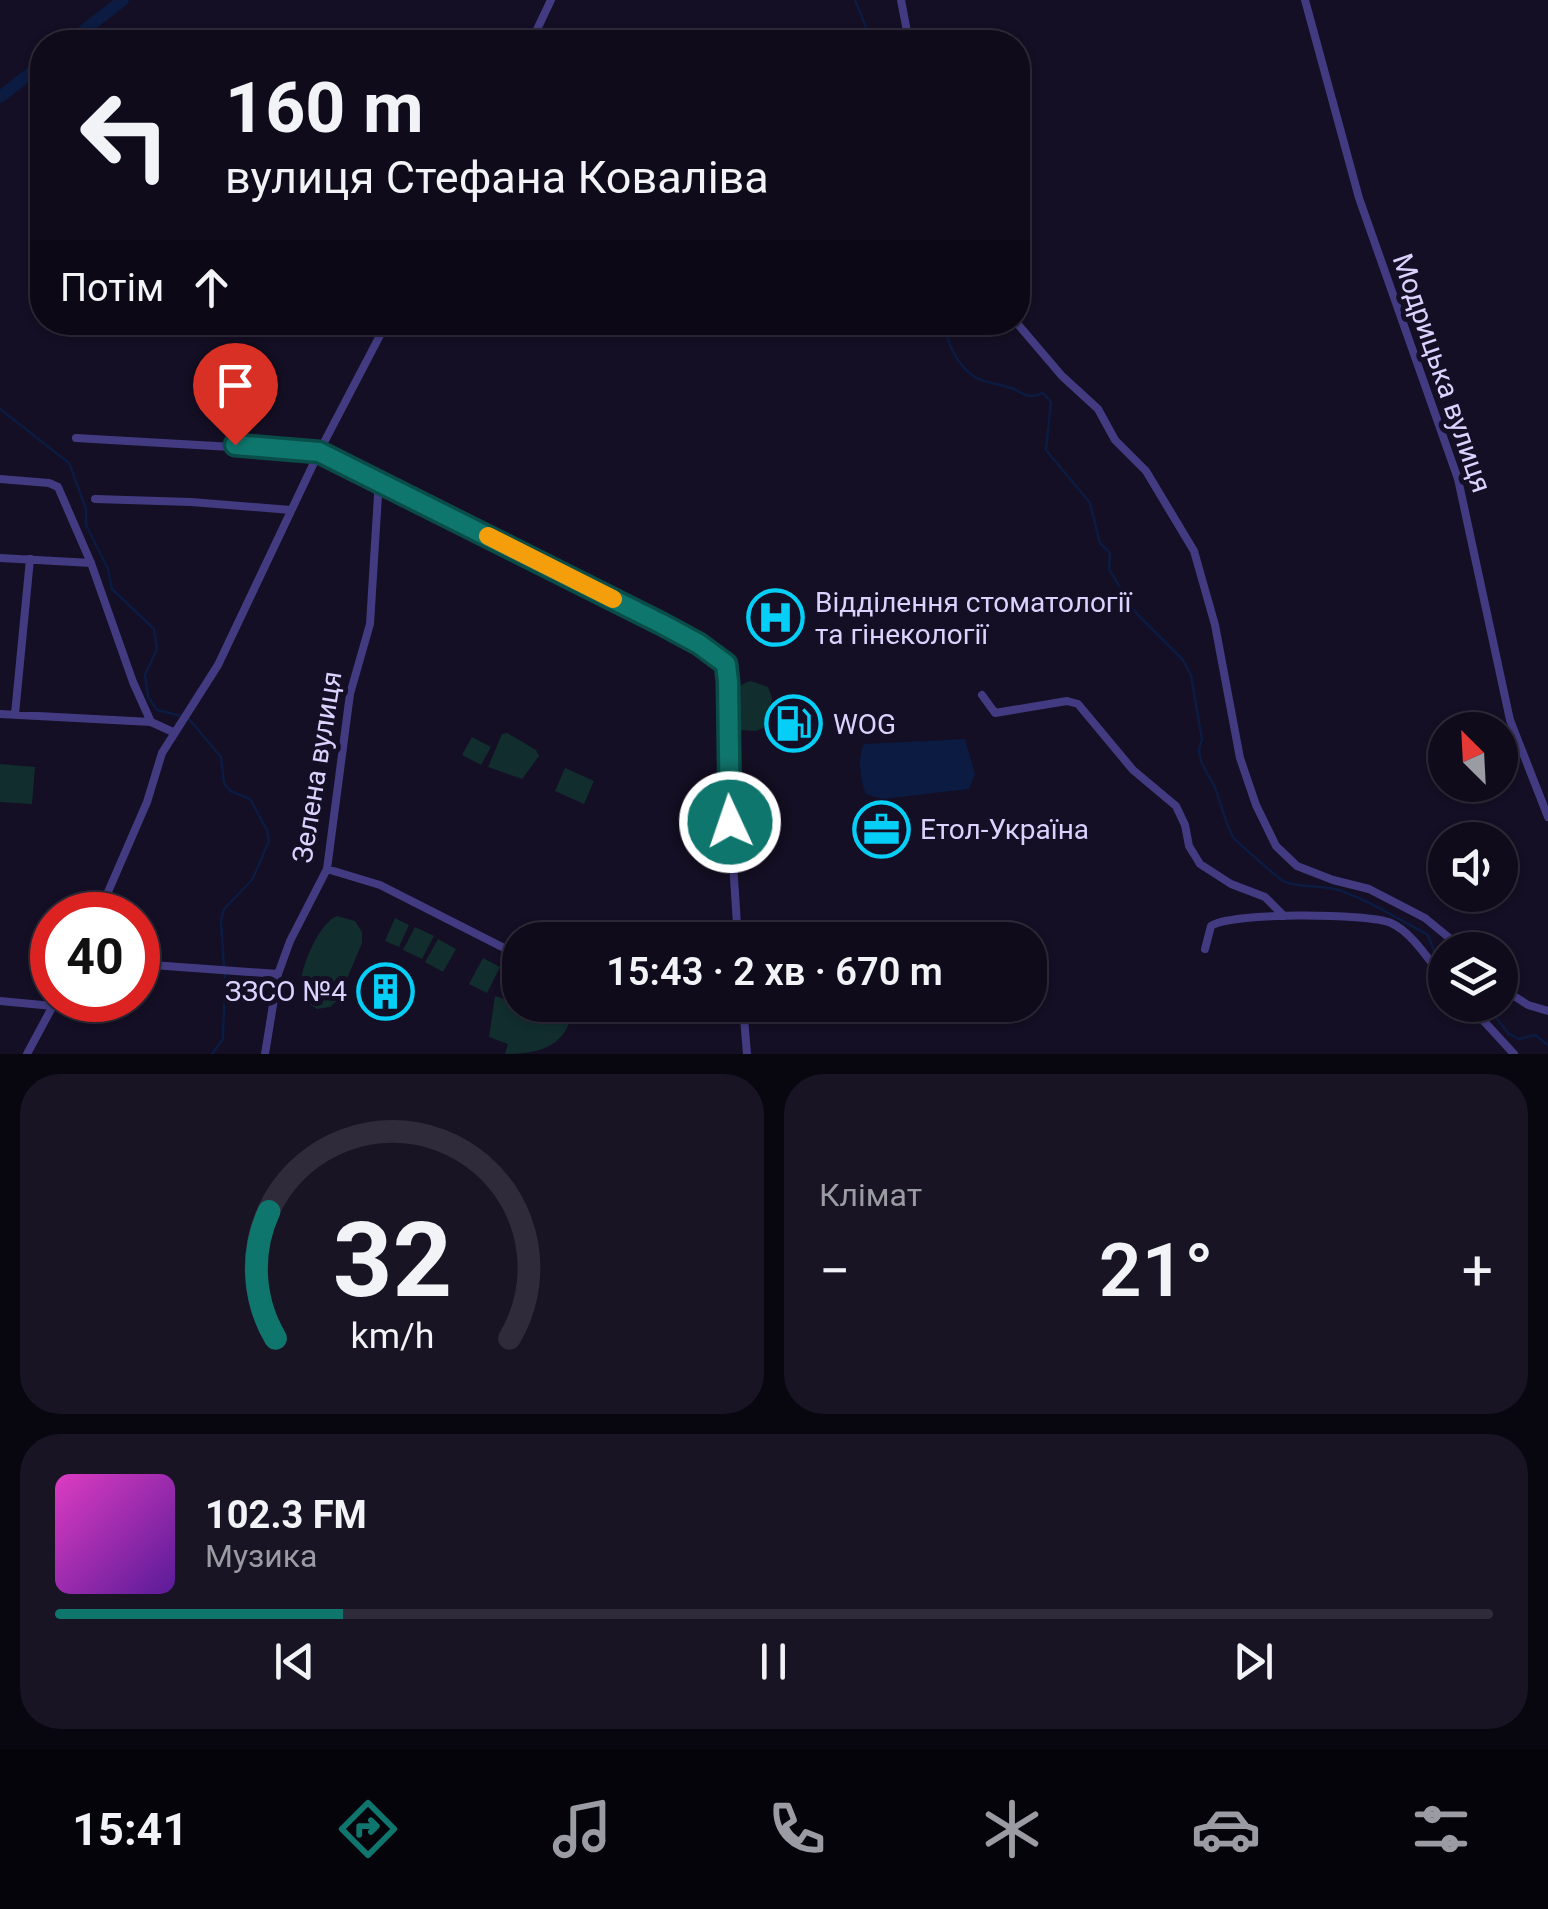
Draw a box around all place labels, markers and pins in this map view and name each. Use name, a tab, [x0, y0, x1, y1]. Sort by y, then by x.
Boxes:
pin	[193, 343, 278, 446]
place label: Відділення стоматології та гінекології	[815, 586, 1132, 651]
hospital icon: Відділення стоматології та гінекології	[746, 588, 806, 648]
fuel station icon: WOG	[764, 694, 824, 754]
place label: WOG	[833, 708, 896, 741]
office icon: Етол-Україна	[851, 799, 911, 859]
place label: Етол-Україна	[920, 813, 1089, 846]
building icon: ЗЗСО №4	[356, 961, 416, 1021]
place label: ЗЗСО №4	[225, 975, 347, 1008]

